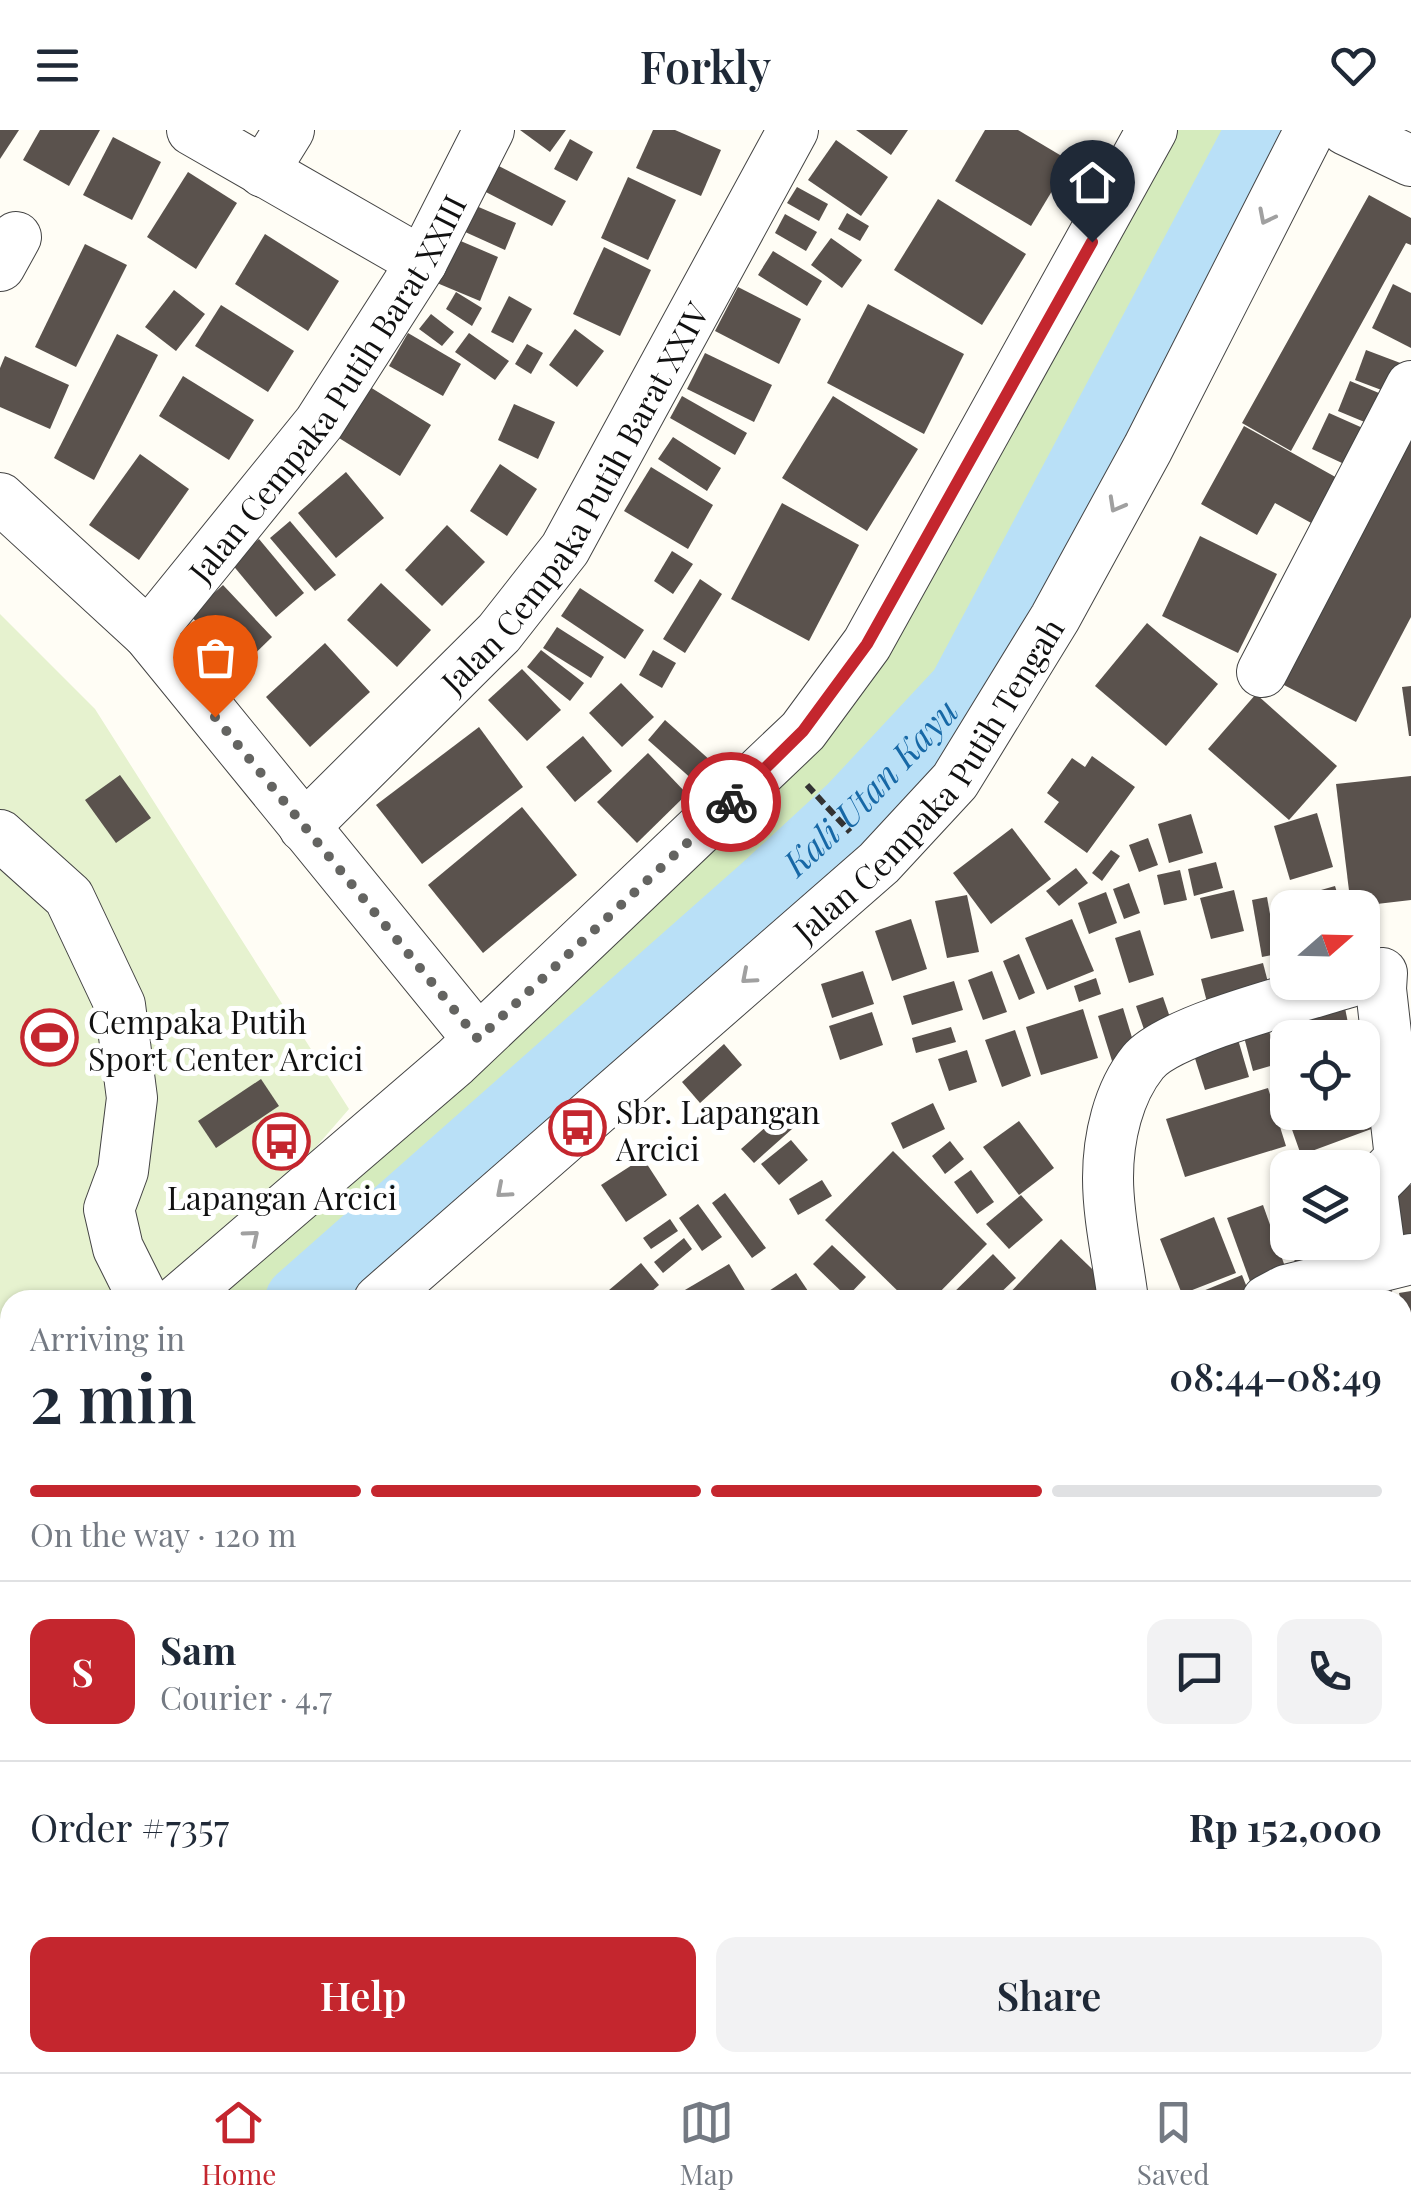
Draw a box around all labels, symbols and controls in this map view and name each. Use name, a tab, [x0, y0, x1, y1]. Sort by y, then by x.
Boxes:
text: Forkly	[640, 35, 771, 95]
icon: menu	[30, 38, 85, 93]
icon: heart	[1326, 38, 1381, 93]
pin	[1050, 140, 1135, 243]
icon: home	[1065, 155, 1120, 210]
street label: Jalan Cempaka Putih Barat XXIII	[177, 187, 474, 591]
one-way arrow	[1259, 206, 1278, 224]
street label: Jalan Cempaka Putih Barat XXIV	[430, 293, 717, 702]
one-way arrow	[1109, 495, 1129, 513]
street label: Jalan Cempaka Putih Tengah	[782, 609, 1072, 951]
pin	[173, 615, 258, 718]
icon: bag	[188, 630, 243, 685]
water label: Kali Utan Kayu	[770, 687, 967, 886]
courier	[681, 752, 781, 852]
icon: bike	[704, 775, 759, 830]
north arrow	[1270, 890, 1380, 1000]
map controls	[1270, 890, 1380, 1260]
one-way arrow	[741, 966, 760, 984]
place label: Cempaka Putih Sport Center Arcici	[88, 999, 363, 1079]
sports icon: Cempaka Putih Sport Center Arcici	[19, 1008, 79, 1068]
button: locate	[1270, 1020, 1380, 1130]
place label: Sbr. Lapangan Arcici	[615, 1089, 820, 1169]
bus stop icon: Sbr. Lapangan Arcici	[547, 1098, 607, 1158]
bus stop icon: Lapangan Arcici	[252, 1112, 312, 1172]
button: layers	[1270, 1150, 1380, 1260]
place label: Lapangan Arcici	[167, 1175, 397, 1218]
one-way arrow	[497, 1180, 515, 1198]
one-way arrow	[241, 1230, 259, 1248]
text: Arriving in	[30, 1316, 185, 1359]
text: 08:44–08:49	[1169, 1350, 1382, 1401]
text: 2 min	[30, 1353, 196, 1439]
text: On the way · 120 m	[30, 1512, 296, 1555]
button: chat	[1147, 1619, 1252, 1724]
button: phone	[1277, 1619, 1382, 1724]
text: Sam	[160, 1624, 236, 1675]
text: S	[71, 1646, 94, 1697]
text: Courier · 4.7	[160, 1675, 332, 1718]
text: Order #7357	[30, 1801, 229, 1852]
text: Rp 152,000	[1189, 1801, 1382, 1852]
button: Help	[30, 1937, 696, 2052]
button: Share	[716, 1937, 1382, 2052]
tab: Home	[201, 2095, 276, 2192]
tab: Map	[679, 2095, 734, 2192]
tab: Saved	[1137, 2095, 1210, 2192]

